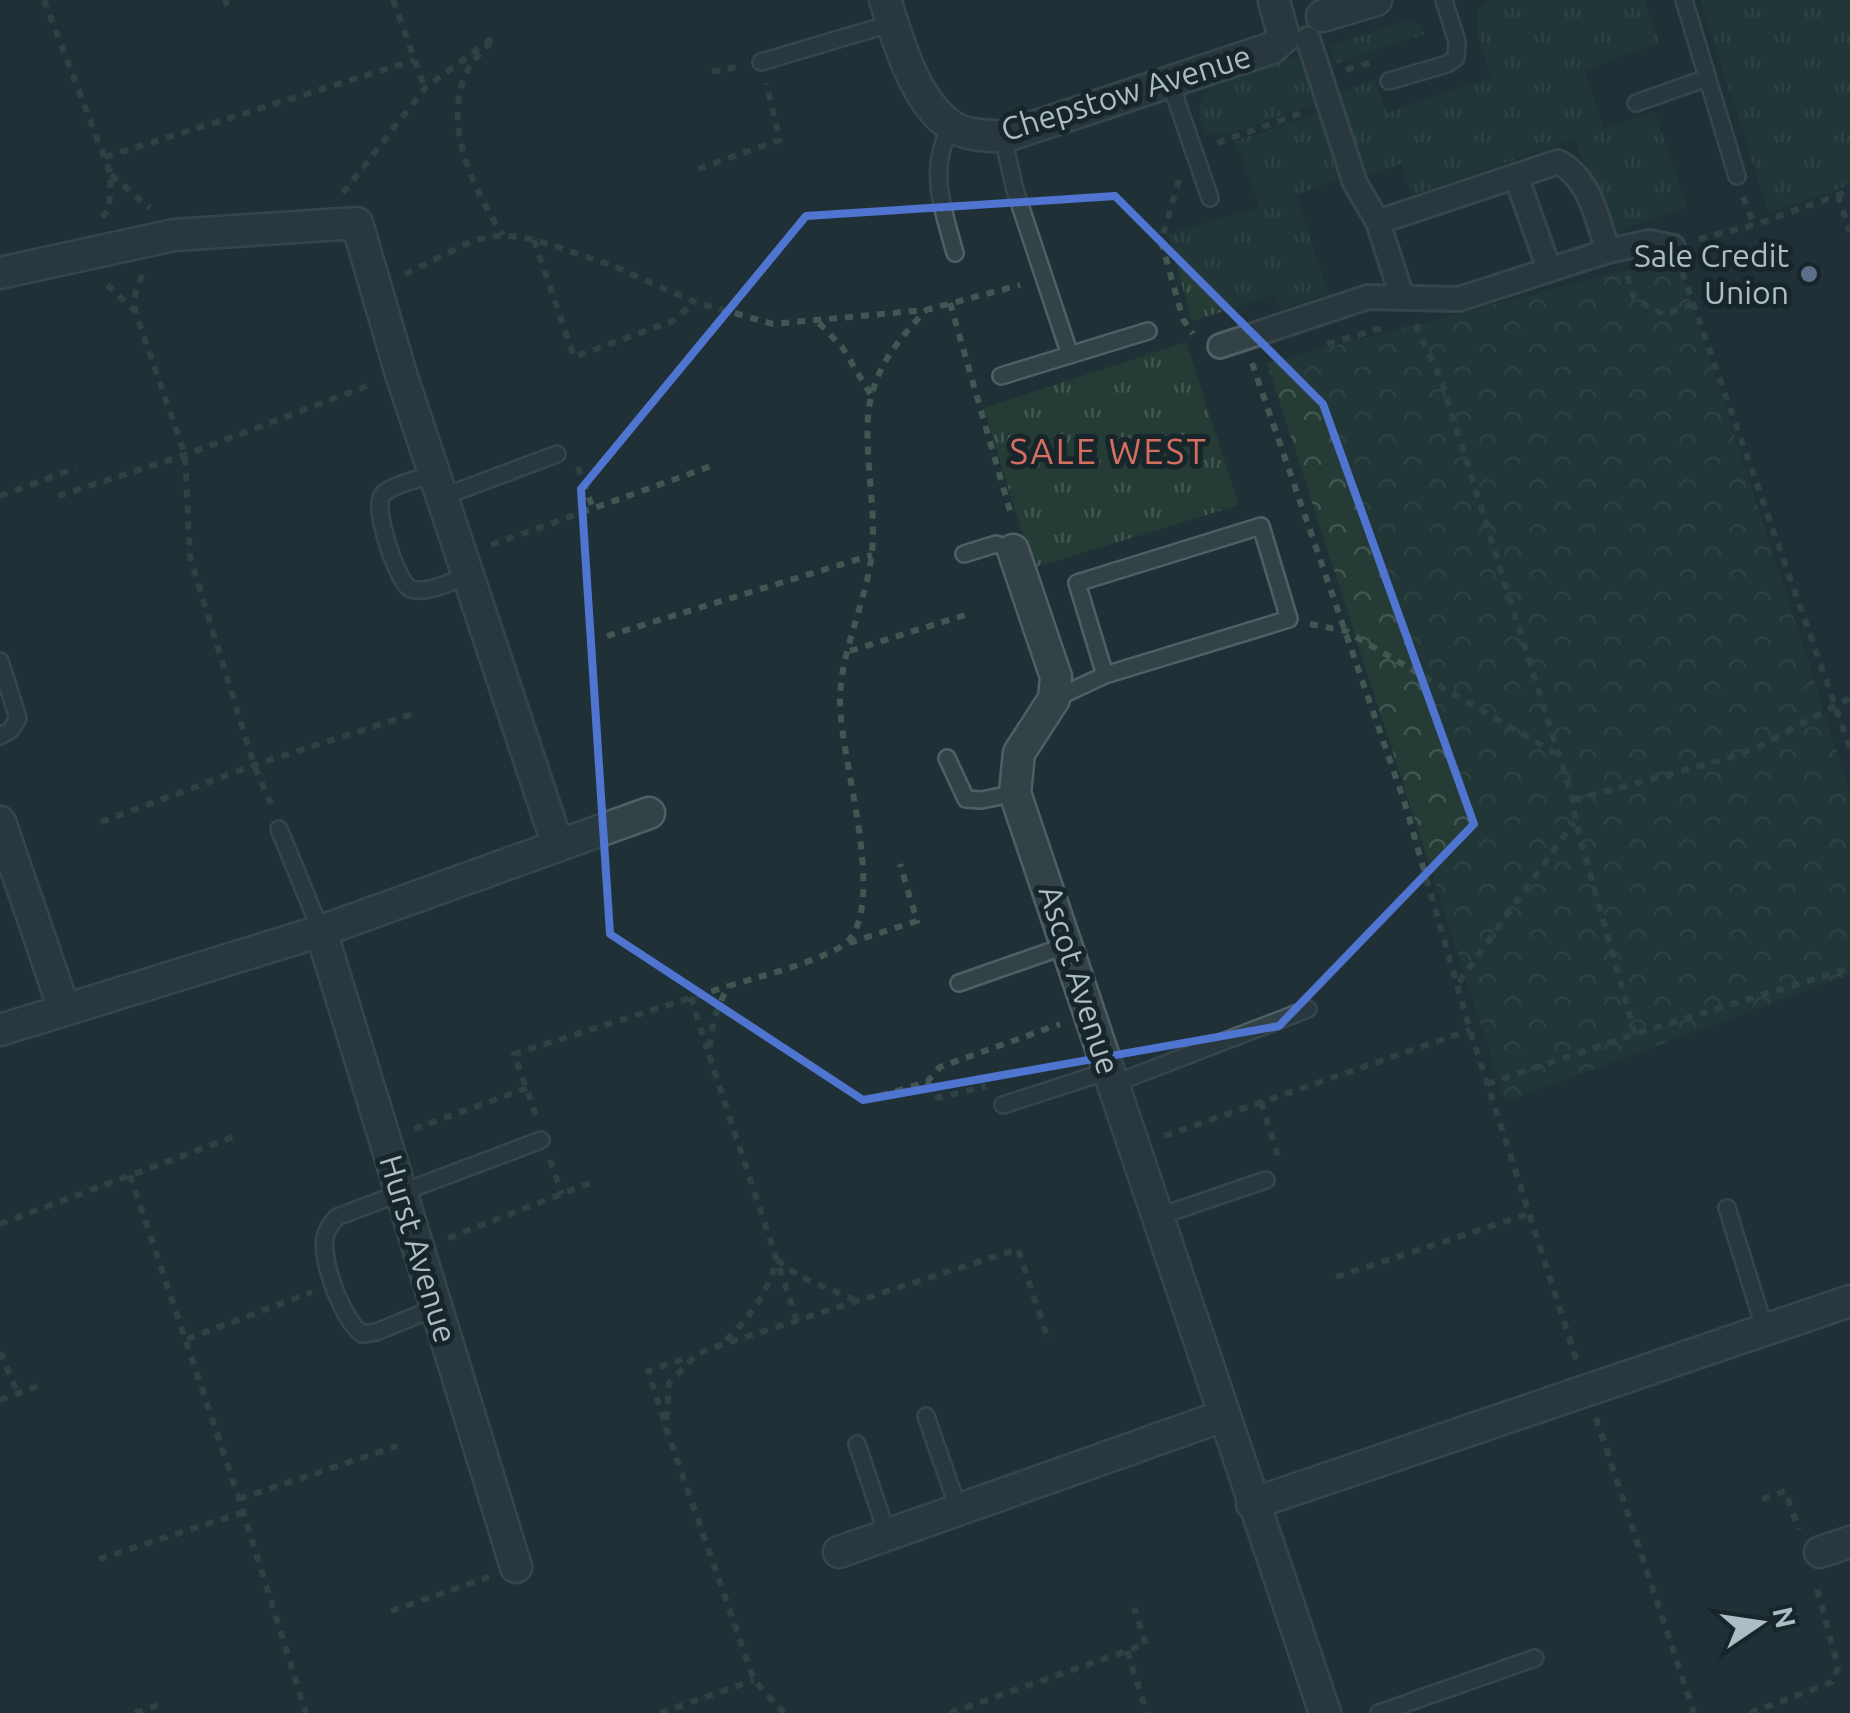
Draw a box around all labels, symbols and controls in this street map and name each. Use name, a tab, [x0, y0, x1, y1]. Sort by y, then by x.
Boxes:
street label: Chepstow Avenue	[996, 37, 1255, 147]
place label: Sale Credit Union	[1634, 237, 1789, 310]
marker: Sale Credit Union	[1798, 263, 1820, 285]
district label: SALE WEST	[1010, 431, 1208, 471]
street label: Ascot Avenue	[1032, 881, 1127, 1079]
street label: Hurst Avenue	[373, 1151, 465, 1347]
north arrow	[1710, 1573, 1810, 1673]
text: N	[1767, 1604, 1802, 1631]

